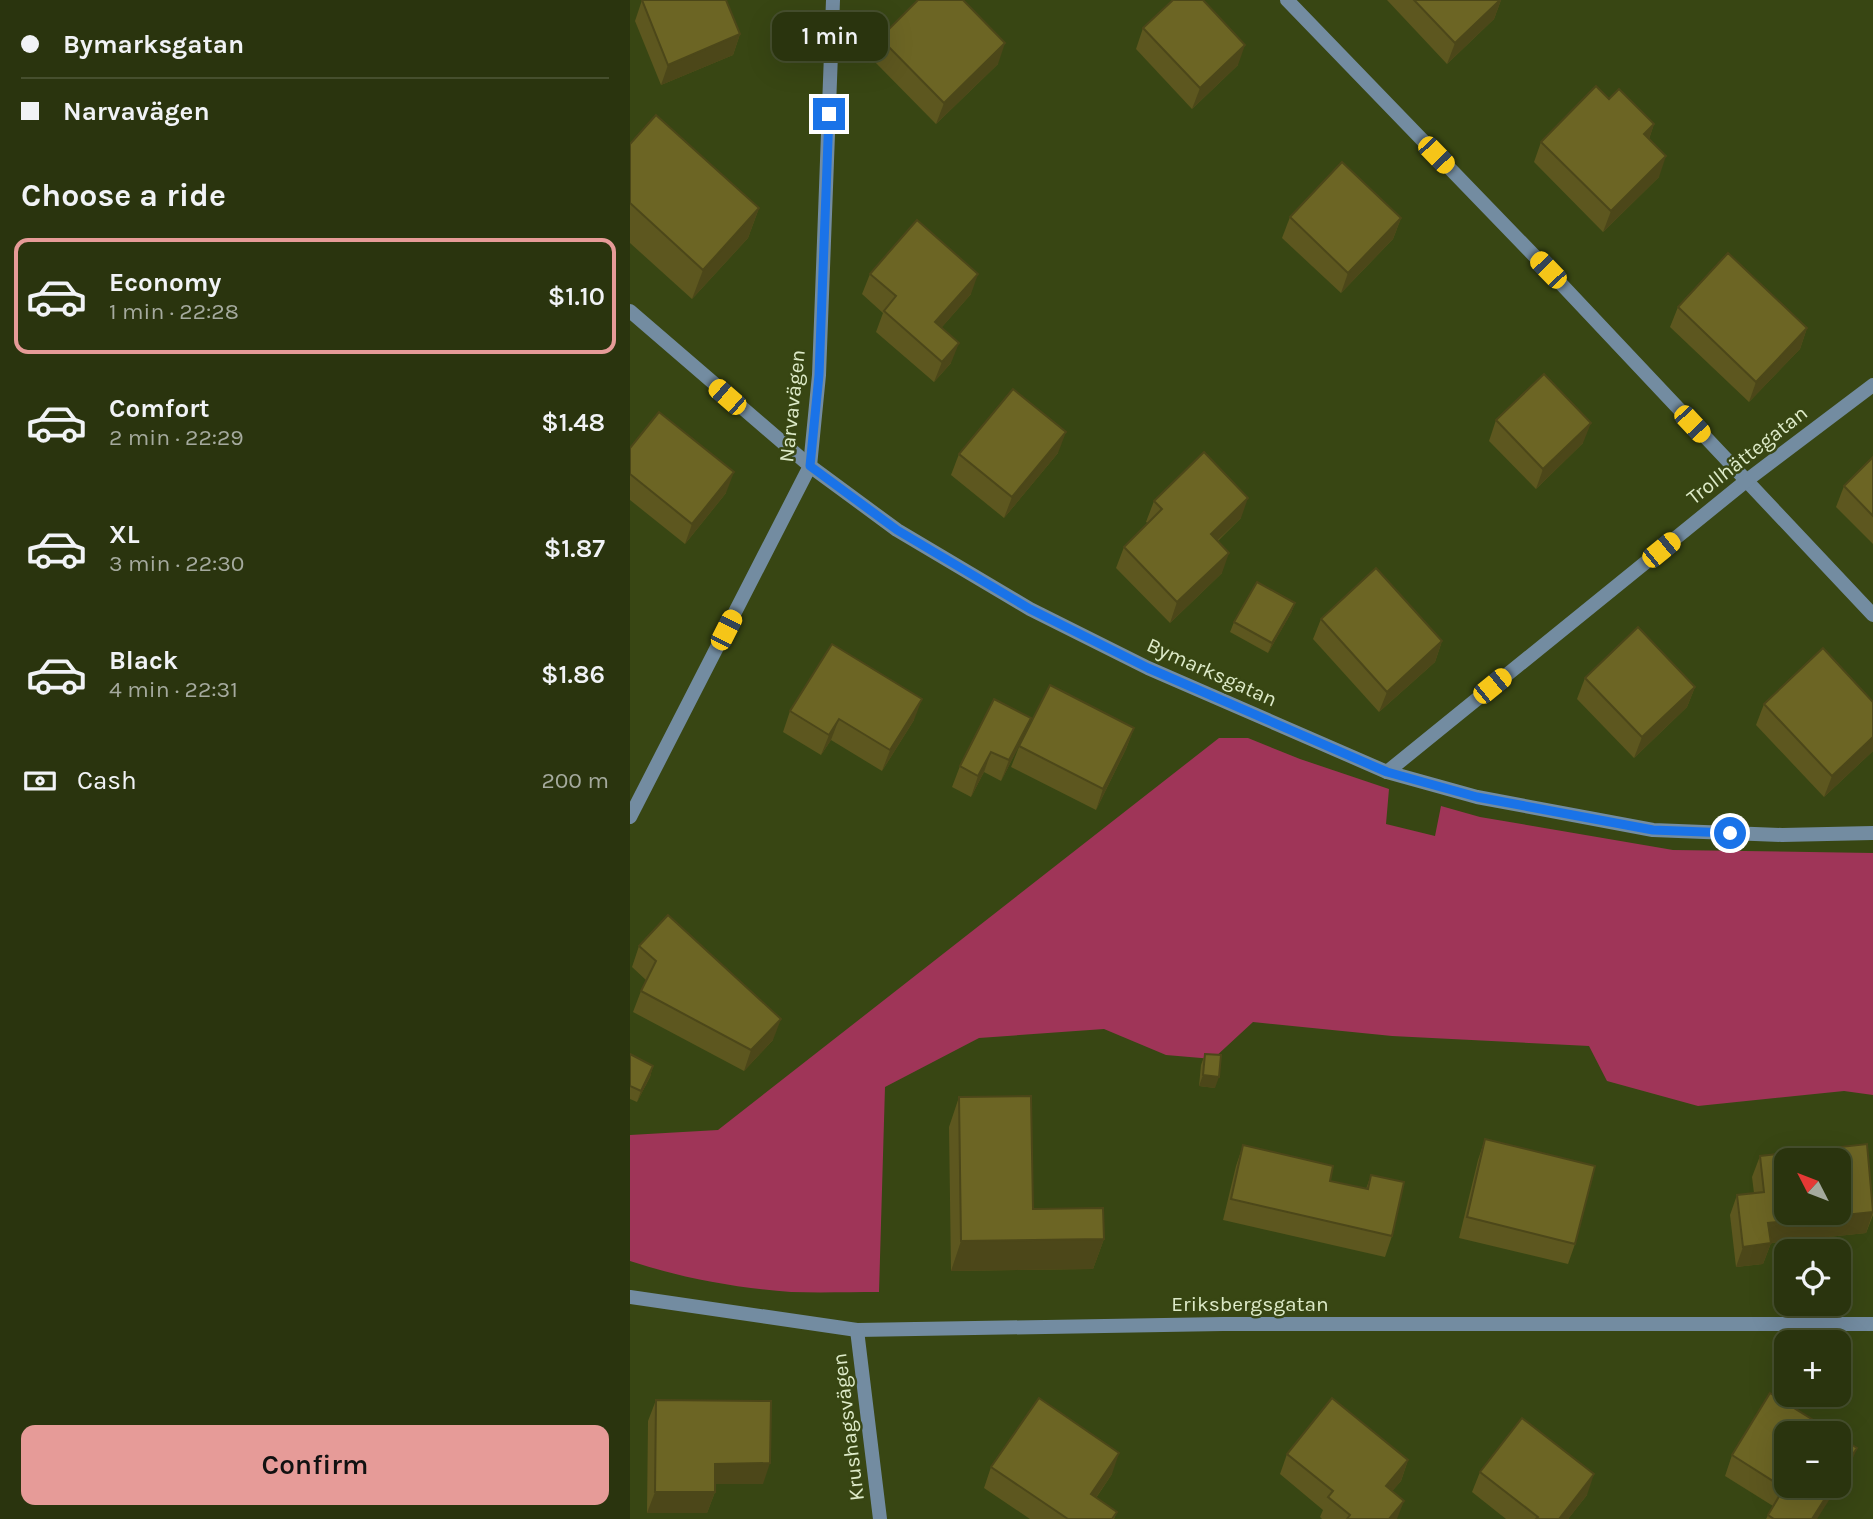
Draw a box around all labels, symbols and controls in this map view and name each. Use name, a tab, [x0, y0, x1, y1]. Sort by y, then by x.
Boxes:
callout: 1 min	[771, 12, 887, 61]
text: 1 min	[801, 23, 859, 50]
text: Bymarksgatan	[63, 29, 244, 60]
text: Narvavägen	[63, 96, 210, 127]
route end	[813, 98, 845, 130]
car	[1414, 133, 1459, 177]
text: Choose a ride	[21, 177, 226, 214]
car	[1526, 248, 1571, 292]
icon: car	[25, 265, 88, 328]
text: Economy	[109, 267, 221, 298]
text: $1.10	[548, 281, 605, 312]
text: 1 min · 22:28	[109, 298, 239, 325]
street label: Narvavägen	[774, 349, 810, 463]
car	[705, 375, 750, 419]
icon: car	[25, 391, 88, 454]
text: Comfort	[109, 393, 210, 424]
car	[1670, 401, 1715, 447]
street label: Trollhättegatan	[1682, 401, 1812, 509]
text: $1.48	[541, 407, 605, 438]
text: 2 min · 22:29	[109, 424, 244, 451]
icon: car	[25, 517, 88, 580]
text: XL	[109, 519, 140, 550]
car	[1639, 529, 1684, 571]
text: $1.87	[544, 533, 605, 564]
text: 3 min · 22:30	[109, 550, 245, 577]
car	[708, 607, 745, 653]
street label: Bymarksgatan	[1143, 633, 1281, 711]
icon: car	[25, 643, 88, 706]
text: Black	[109, 645, 178, 676]
text: $1.86	[541, 659, 605, 690]
car	[1470, 665, 1515, 707]
text: 4 min · 22:31	[109, 676, 238, 703]
icon: cash	[21, 762, 59, 800]
text: Cash	[77, 765, 137, 796]
text: 200 m	[541, 767, 609, 794]
route start	[1714, 817, 1746, 849]
north arrow	[1774, 1148, 1852, 1225]
map controls	[1774, 1148, 1851, 1498]
button: locate	[1774, 1239, 1851, 1316]
street label: Eriksbergsgatan	[1171, 1292, 1329, 1316]
button: +	[1774, 1330, 1851, 1407]
street label: Krushagsvägen	[827, 1352, 869, 1502]
button: −	[1774, 1421, 1851, 1498]
button: Confirm	[21, 1425, 609, 1505]

